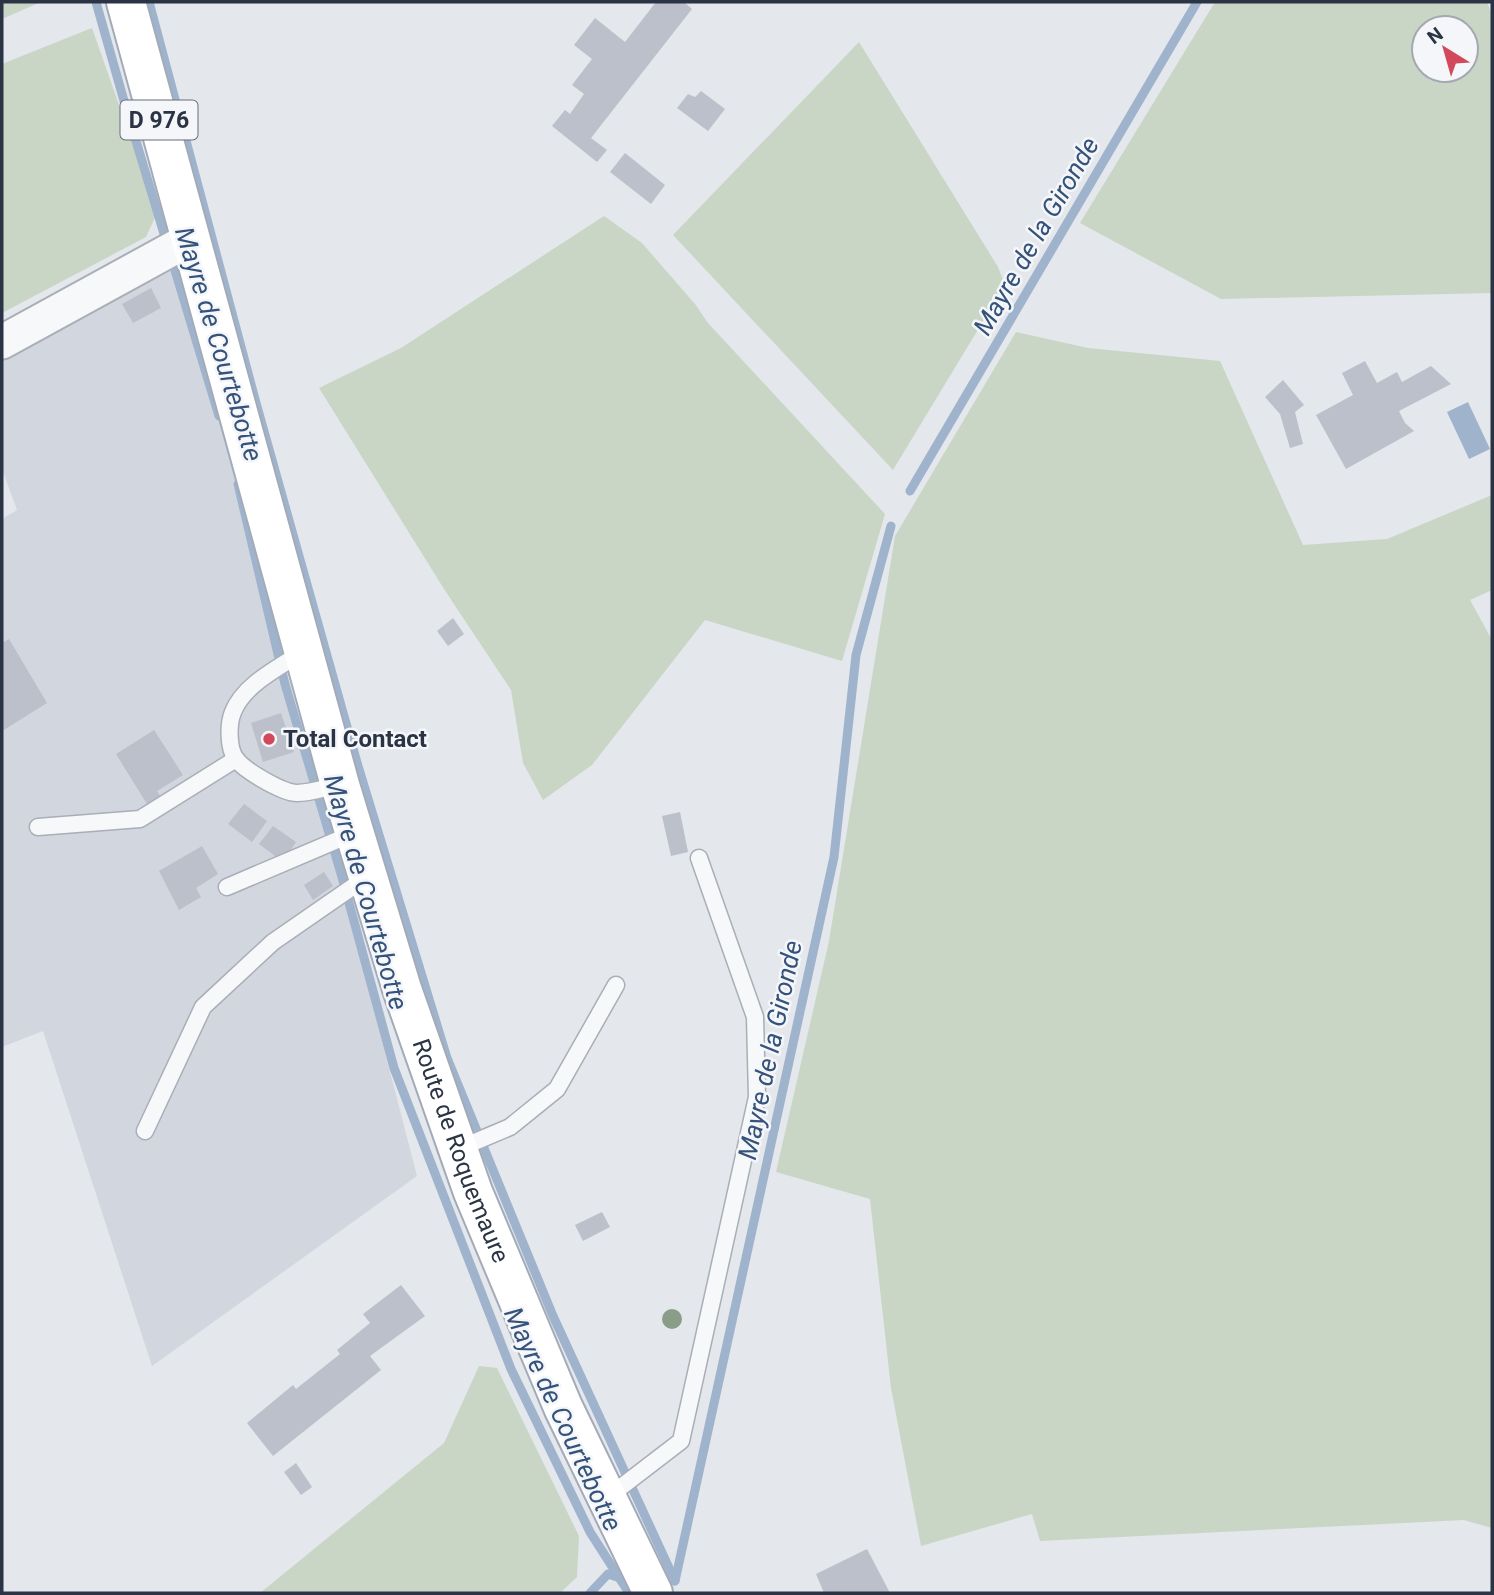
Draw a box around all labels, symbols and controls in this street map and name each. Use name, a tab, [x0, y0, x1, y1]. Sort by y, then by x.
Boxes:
north arrow	[1410, 14, 1480, 84]
text: N	[1423, 23, 1447, 49]
road number: D 976	[120, 100, 198, 140]
water label: Mayre de la Gironde	[967, 132, 1105, 340]
water label: Mayre de Courtebotte	[169, 223, 269, 465]
place label: Total Contact	[283, 725, 427, 753]
marker: Total Contact	[261, 731, 277, 747]
water label: Mayre de Courtebotte	[318, 771, 414, 1013]
water label: Mayre de la Gironde	[732, 938, 808, 1162]
street label: Route de Roquemaure	[407, 1035, 515, 1267]
water label: Mayre de Courtebotte	[498, 1302, 628, 1536]

